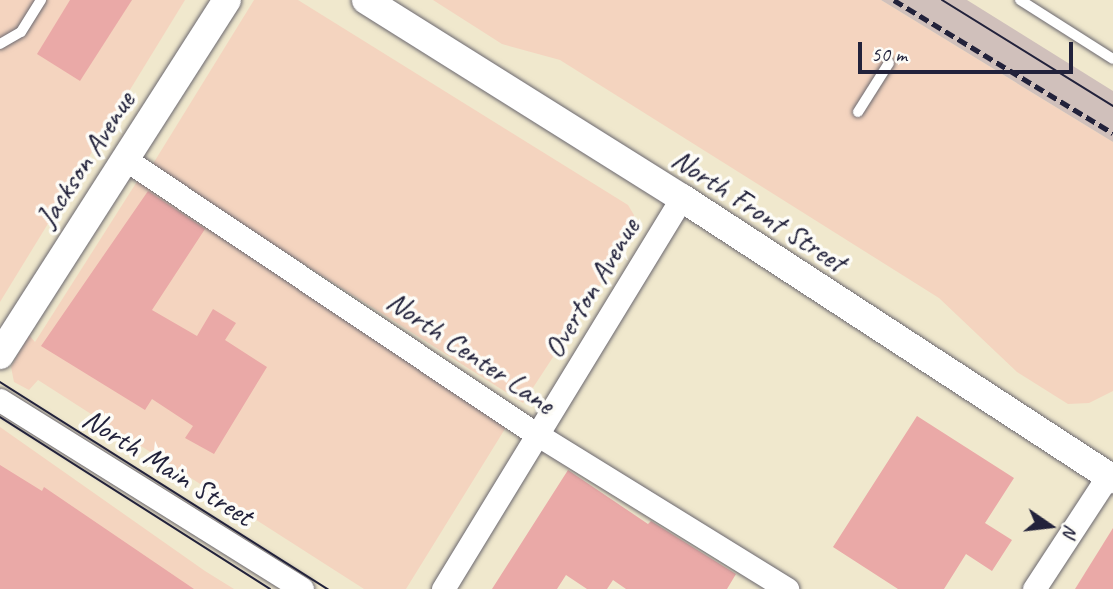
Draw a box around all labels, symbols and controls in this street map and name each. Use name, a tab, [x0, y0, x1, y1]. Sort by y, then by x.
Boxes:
scale bar	[861, 28, 1076, 72]
text: 50 m	[871, 41, 907, 67]
street label: Jackson Avenue	[28, 85, 142, 233]
street label: North Front Street	[665, 140, 853, 280]
street label: Overton Avenue	[535, 212, 647, 364]
street label: North Center Lane	[380, 283, 562, 421]
street label: North Main Street	[75, 400, 261, 534]
north arrow	[1015, 491, 1085, 561]
text: N	[1057, 522, 1083, 540]

